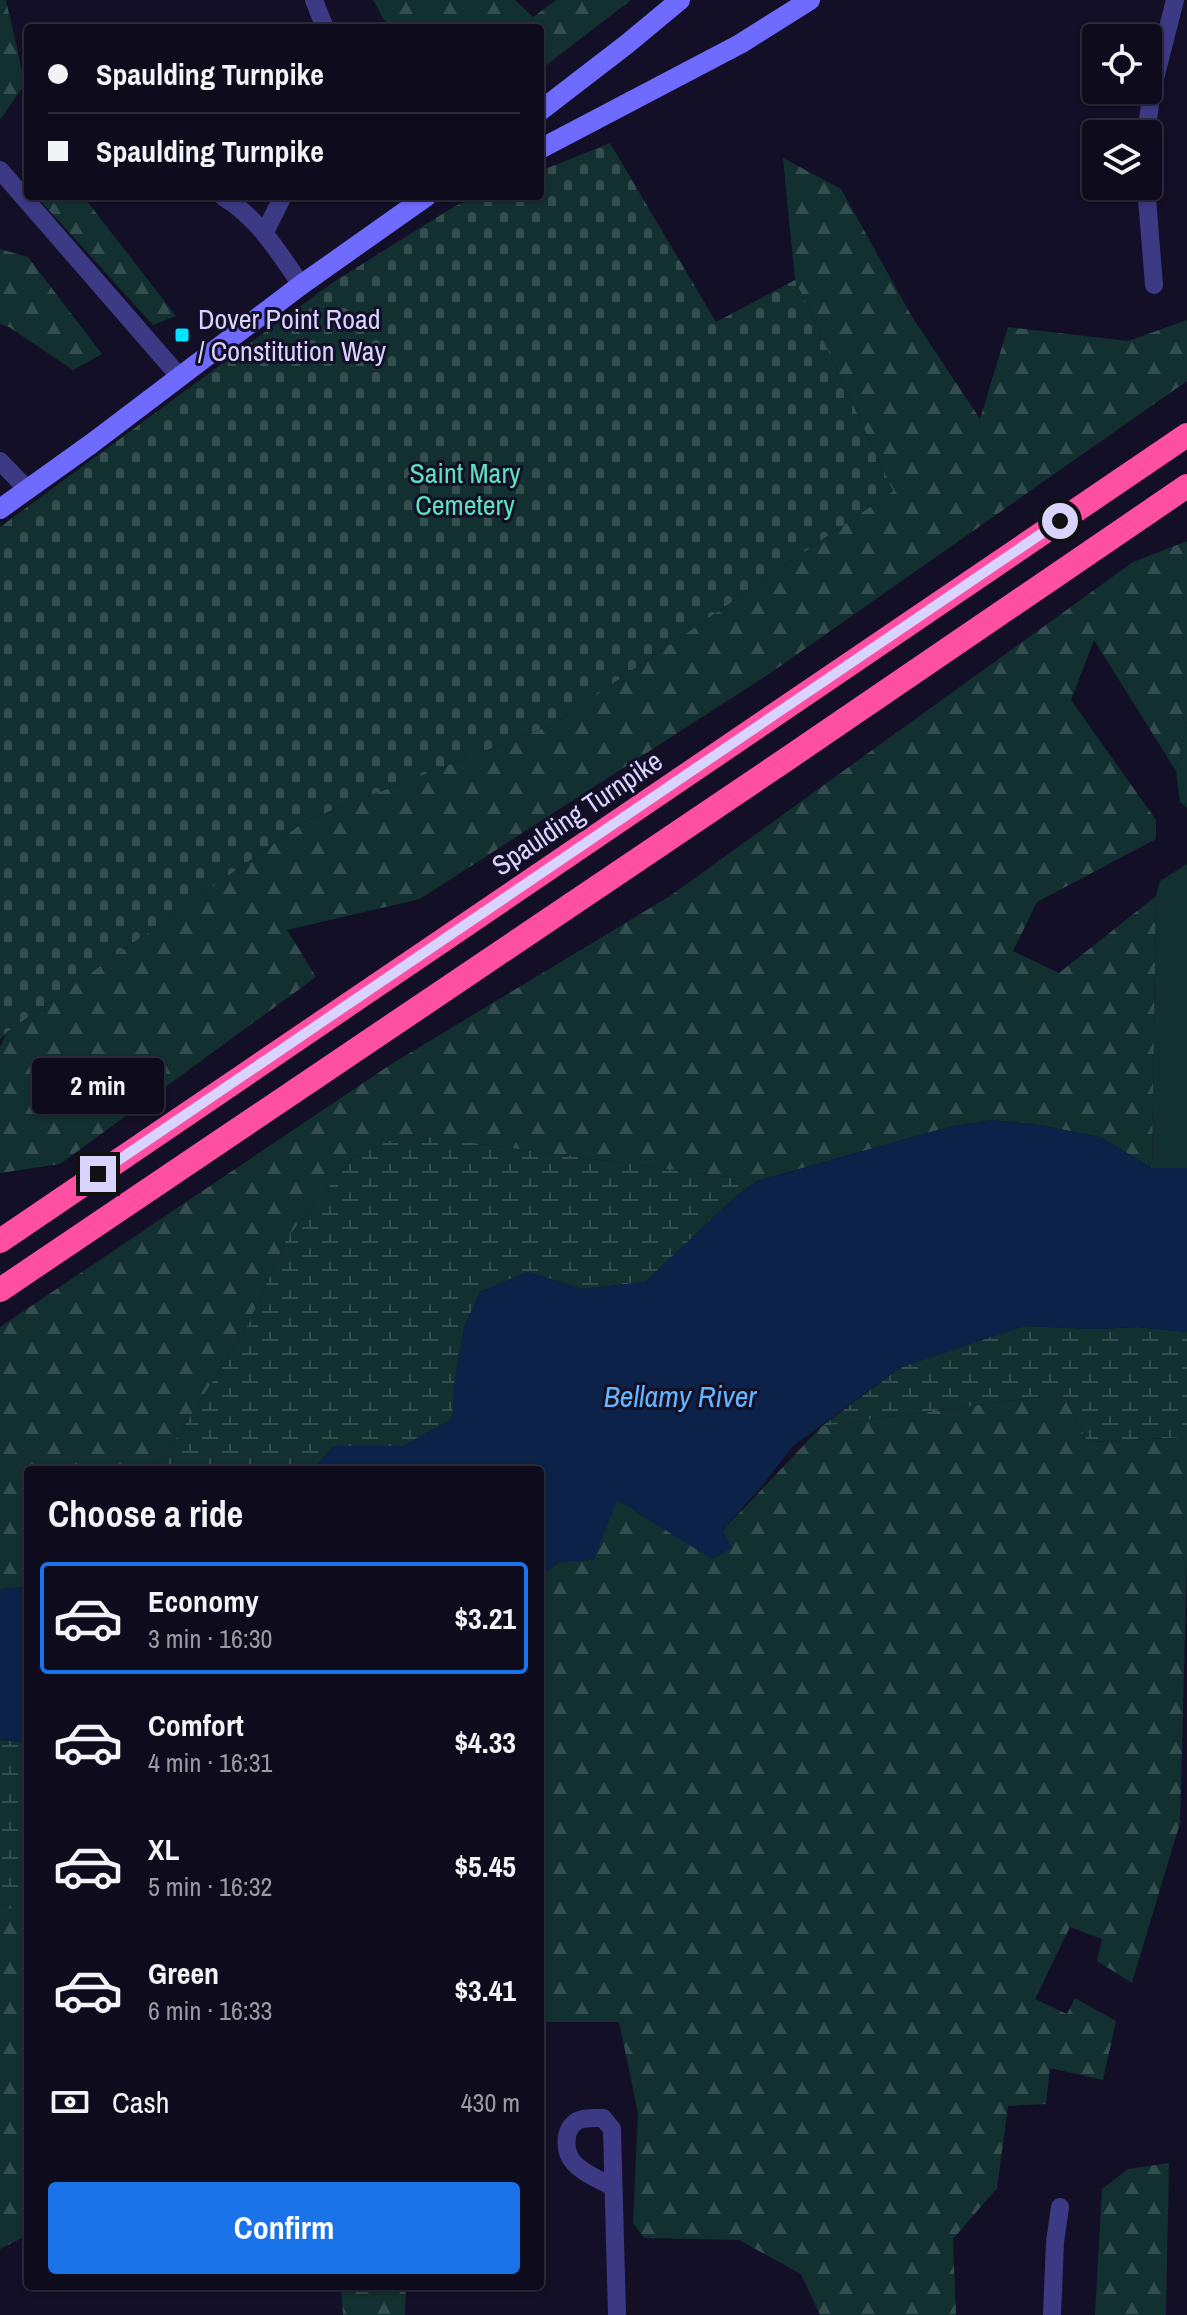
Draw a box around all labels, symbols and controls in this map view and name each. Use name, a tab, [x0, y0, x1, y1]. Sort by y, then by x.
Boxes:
map controls	[1082, 24, 1162, 200]
button: locate	[1082, 24, 1162, 104]
text: Spaulding Turnpike	[96, 54, 324, 94]
button: layers	[1082, 120, 1162, 200]
text: Spaulding Turnpike	[96, 131, 324, 171]
place label: Dover Point Road / Constitution Way	[198, 300, 387, 370]
marker: Dover Point Road / Constitution Way	[173, 326, 191, 344]
park label: Saint Mary Cemetery	[409, 454, 521, 524]
route start	[1042, 503, 1078, 539]
street label: Spaulding Turnpike	[484, 742, 670, 884]
callout: 2 min	[32, 1058, 164, 1114]
text: 2 min	[70, 1068, 126, 1103]
route end	[80, 1156, 116, 1192]
water label: Bellamy River	[603, 1376, 757, 1416]
text: Choose a ride	[48, 1490, 243, 1538]
text: Economy	[148, 1581, 259, 1621]
icon: car	[52, 1582, 124, 1654]
text: $3.21	[454, 1598, 516, 1638]
text: 3 min · 16:30	[148, 1621, 272, 1656]
text: Comfort	[148, 1705, 244, 1745]
icon: car	[52, 1706, 124, 1778]
text: $4.33	[454, 1722, 516, 1762]
text: 4 min · 16:31	[148, 1745, 272, 1780]
text: XL	[148, 1829, 179, 1869]
icon: car	[52, 1830, 124, 1902]
text: $5.45	[454, 1846, 516, 1886]
text: 5 min · 16:32	[148, 1869, 272, 1904]
text: Green	[148, 1953, 219, 1993]
icon: car	[52, 1954, 124, 2026]
text: $3.41	[454, 1970, 516, 2010]
text: 6 min · 16:33	[148, 1993, 272, 2028]
icon: cash	[48, 2080, 92, 2124]
text: Cash	[112, 2082, 169, 2122]
text: 430 m	[461, 2085, 520, 2120]
button: Confirm	[48, 2182, 520, 2274]

